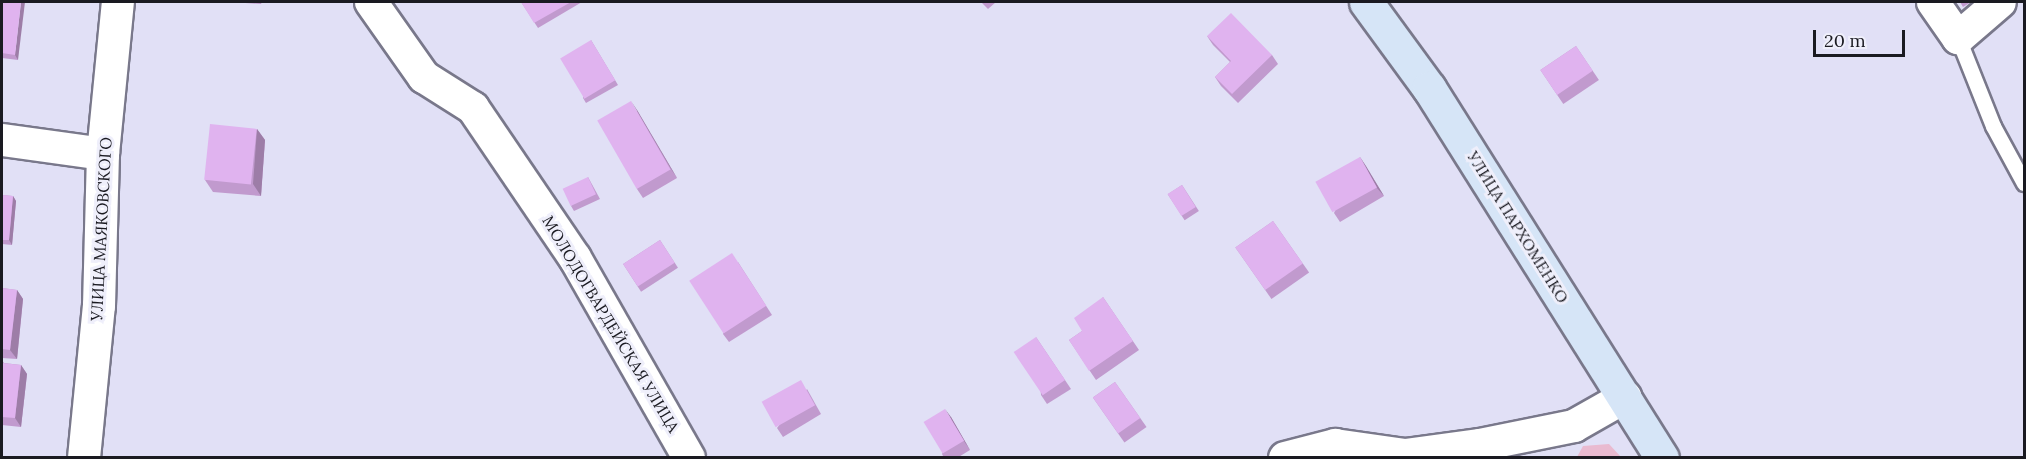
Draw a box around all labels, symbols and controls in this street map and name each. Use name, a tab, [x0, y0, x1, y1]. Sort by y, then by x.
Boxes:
scale bar	[1816, 18, 1908, 56]
text: 20 m	[1824, 29, 1866, 52]
street label: УЛИЦА МАЯКОВСКОГО	[87, 137, 115, 321]
street label: УЛИЦА ПАРХОМЕНКО	[1463, 148, 1573, 306]
street label: МОЛОДОГВАРДЕЙСКАЯ УЛИЦА	[539, 212, 683, 436]

